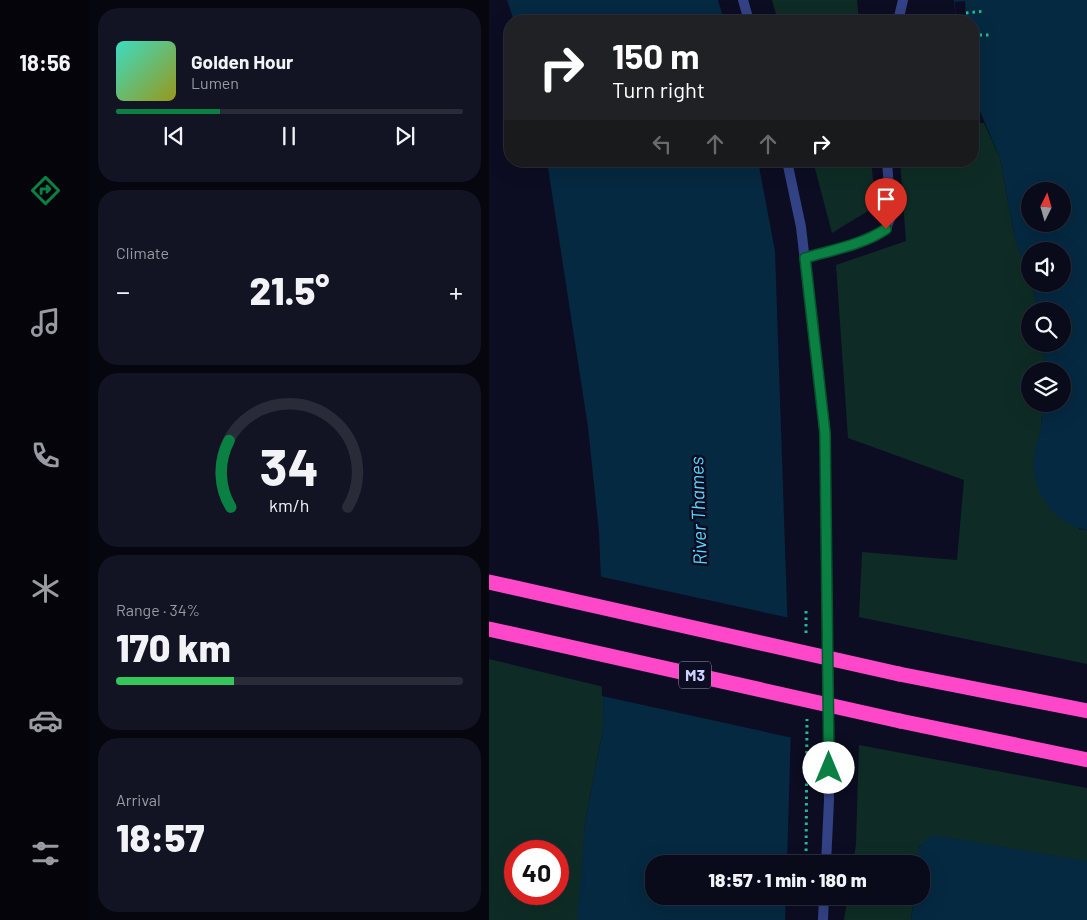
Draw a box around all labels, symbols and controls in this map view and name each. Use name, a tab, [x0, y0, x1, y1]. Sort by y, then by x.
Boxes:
text: 150 m	[612, 34, 699, 76]
icon: right	[529, 35, 594, 100]
text: 18:56	[19, 49, 71, 75]
text: Golden Hour	[191, 50, 293, 73]
text: Lumen	[191, 73, 239, 92]
text: Turn right	[612, 76, 705, 102]
icon: previous	[160, 122, 188, 150]
icon: pause	[275, 122, 303, 150]
icon: next	[391, 122, 419, 150]
icon: left	[648, 130, 676, 158]
icon: ahead	[701, 130, 729, 158]
icon: ahead	[754, 130, 782, 158]
icon: right	[807, 130, 835, 158]
icon: directions	[28, 173, 63, 208]
pin	[865, 178, 907, 229]
north arrow	[1021, 182, 1071, 232]
map controls	[1021, 182, 1071, 412]
icon: arrive	[872, 185, 900, 213]
button: sound	[1021, 242, 1071, 292]
text: Climate	[116, 243, 169, 262]
text: 21.5°	[249, 267, 330, 313]
text: −	[116, 274, 130, 308]
text: +	[449, 274, 463, 308]
button: search	[1021, 302, 1071, 352]
icon: music	[28, 305, 63, 340]
button: layers	[1021, 362, 1071, 412]
text: 34	[260, 434, 319, 496]
icon: phone	[28, 438, 63, 473]
water label: River Thames	[684, 456, 711, 566]
text: km/h	[269, 494, 310, 516]
icon: climate	[28, 571, 63, 606]
text: Range · 34%	[116, 600, 200, 619]
text: 170 km	[116, 624, 231, 670]
road number: M3	[679, 662, 711, 688]
icon: car	[28, 703, 63, 738]
position arrow	[802, 741, 854, 793]
text: Arrival	[116, 790, 161, 809]
text: 18:57	[116, 814, 204, 860]
icon: filters	[28, 836, 63, 871]
speed limit sign: 40	[504, 840, 569, 905]
text: 18:57 · 1 min · 180 m	[708, 868, 867, 891]

